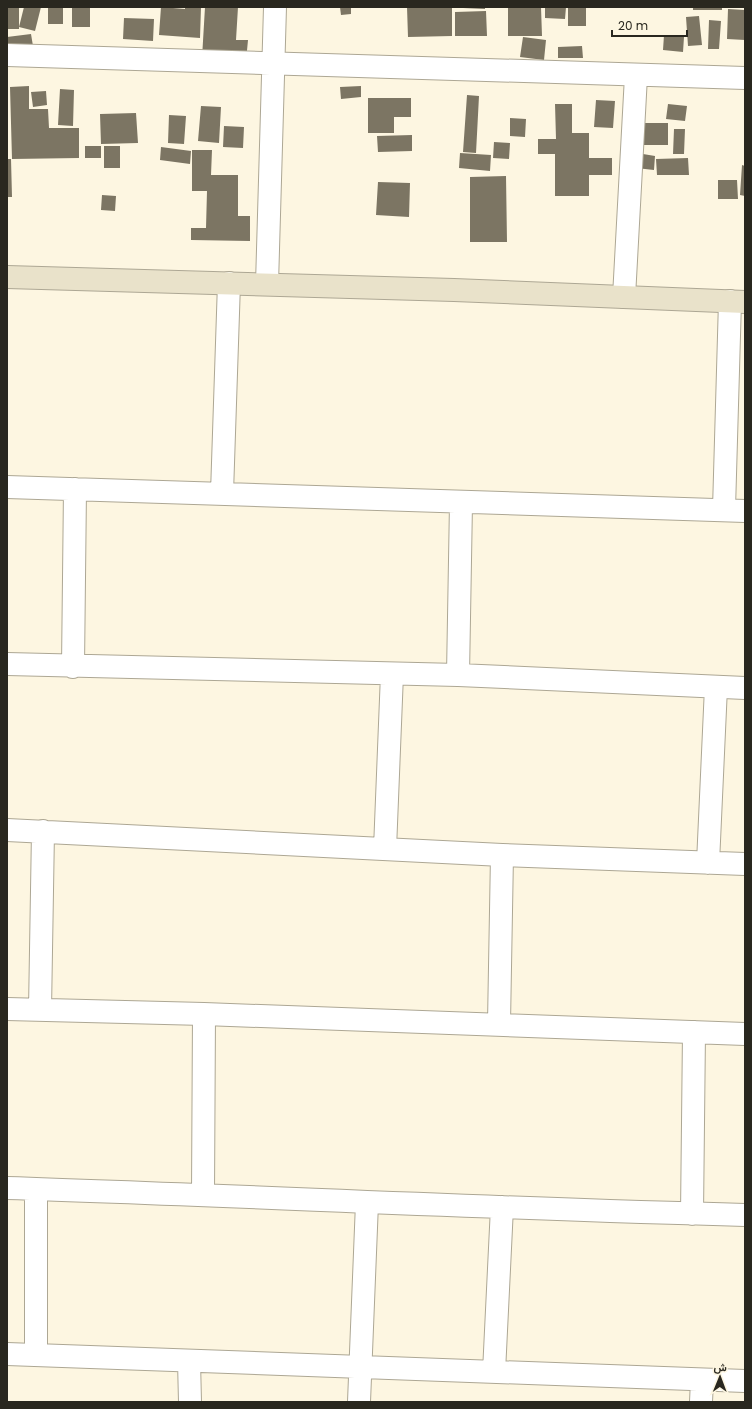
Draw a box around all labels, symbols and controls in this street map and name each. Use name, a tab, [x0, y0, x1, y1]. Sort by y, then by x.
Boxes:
scale bar	[612, 12, 687, 38]
text: 20 m	[618, 17, 648, 34]
north arrow	[700, 1357, 740, 1397]
text: ش	[713, 1359, 727, 1375]

